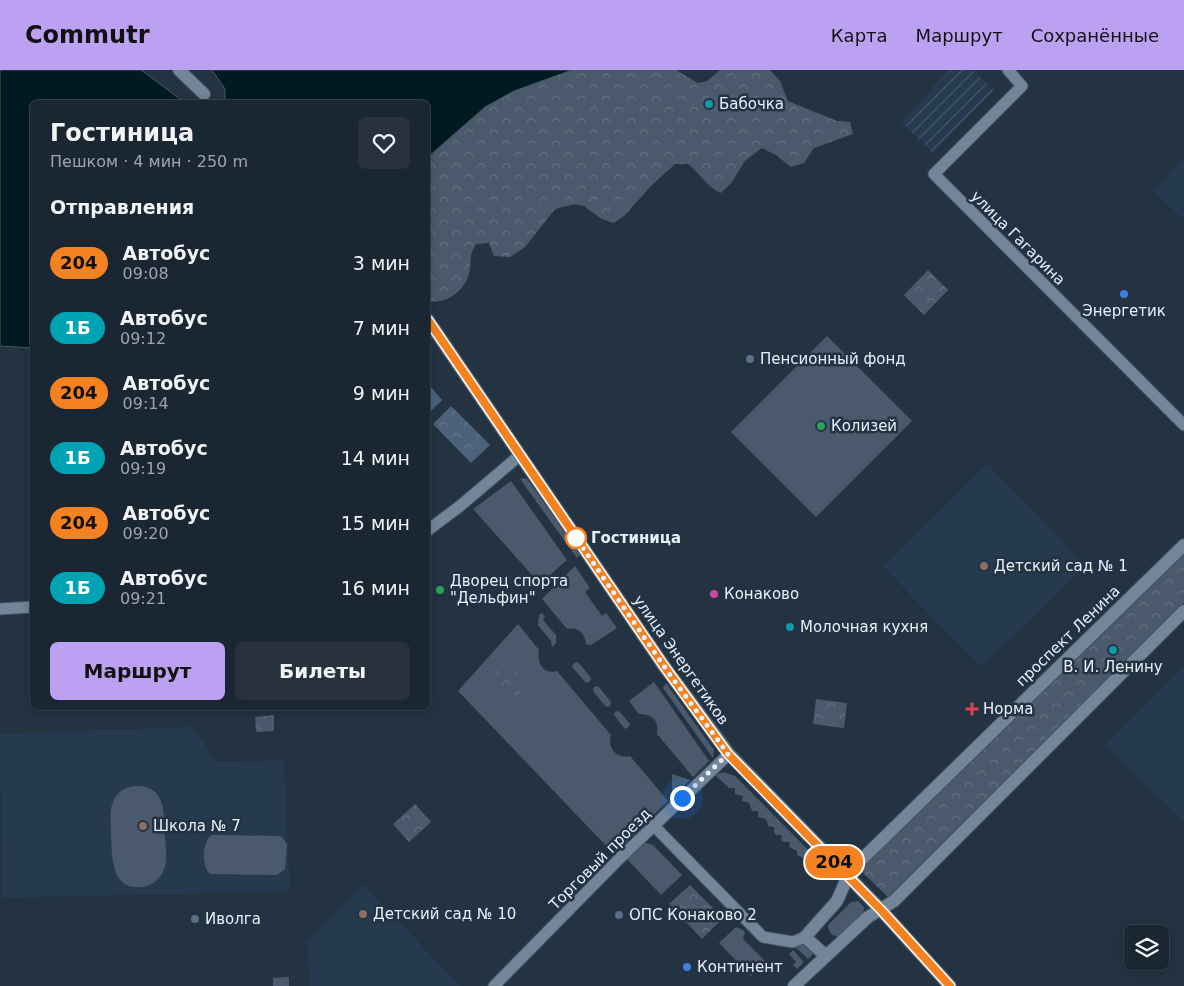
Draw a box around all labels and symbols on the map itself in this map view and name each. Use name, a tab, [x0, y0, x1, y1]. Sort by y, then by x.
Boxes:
place label: Бабочка	[719, 95, 784, 113]
marker: Бабочка	[703, 98, 715, 110]
street label: улица Гагарина	[967, 187, 1069, 289]
marker: Энергетик	[1118, 288, 1130, 300]
place label: Энергетик	[1082, 302, 1166, 320]
place label: Пенсионный фонд	[760, 350, 906, 368]
marker: Пенсионный фонд	[744, 353, 756, 365]
place label: Колизей	[831, 417, 897, 435]
marker: Колизей	[815, 420, 827, 432]
marker: Гостиница	[565, 527, 587, 549]
place label: Гостиница	[591, 529, 681, 547]
place label: Детский сад № 1	[994, 557, 1128, 575]
marker: Детский сад № 1	[978, 560, 990, 572]
place label: Дворец спорта "Дельфин"	[450, 572, 568, 607]
street label: проспект Ленина	[1012, 582, 1124, 690]
marker: Дворец спорта "Дельфин"	[434, 584, 446, 596]
place label: Конаково	[724, 585, 799, 603]
marker: Конаково	[708, 588, 720, 600]
street label: улица Энергетиков	[629, 592, 733, 728]
place label: Молочная кухня	[800, 618, 928, 636]
marker: Молочная кухня	[784, 621, 796, 633]
marker: В. И. Ленину	[1107, 644, 1119, 656]
place label: В. И. Ленину	[1063, 658, 1163, 676]
place label: Норма	[983, 700, 1034, 718]
marker: Норма	[965, 702, 979, 716]
your location	[670, 786, 695, 811]
street label: Торговый проезд	[545, 804, 655, 914]
place label: Школа № 7	[153, 817, 241, 835]
marker: Школа № 7	[137, 820, 149, 832]
line badge: 204	[805, 846, 863, 878]
place label: Детский сад № 10	[373, 905, 516, 923]
place label: ОПС Конаково 2	[629, 906, 757, 924]
marker: Детский сад № 10	[357, 908, 369, 920]
marker: ОПС Конаково 2	[613, 909, 625, 921]
place label: Иволга	[205, 910, 261, 928]
marker: Иволга	[189, 913, 201, 925]
place label: Континент	[697, 958, 783, 976]
marker: Континент	[681, 961, 693, 973]

